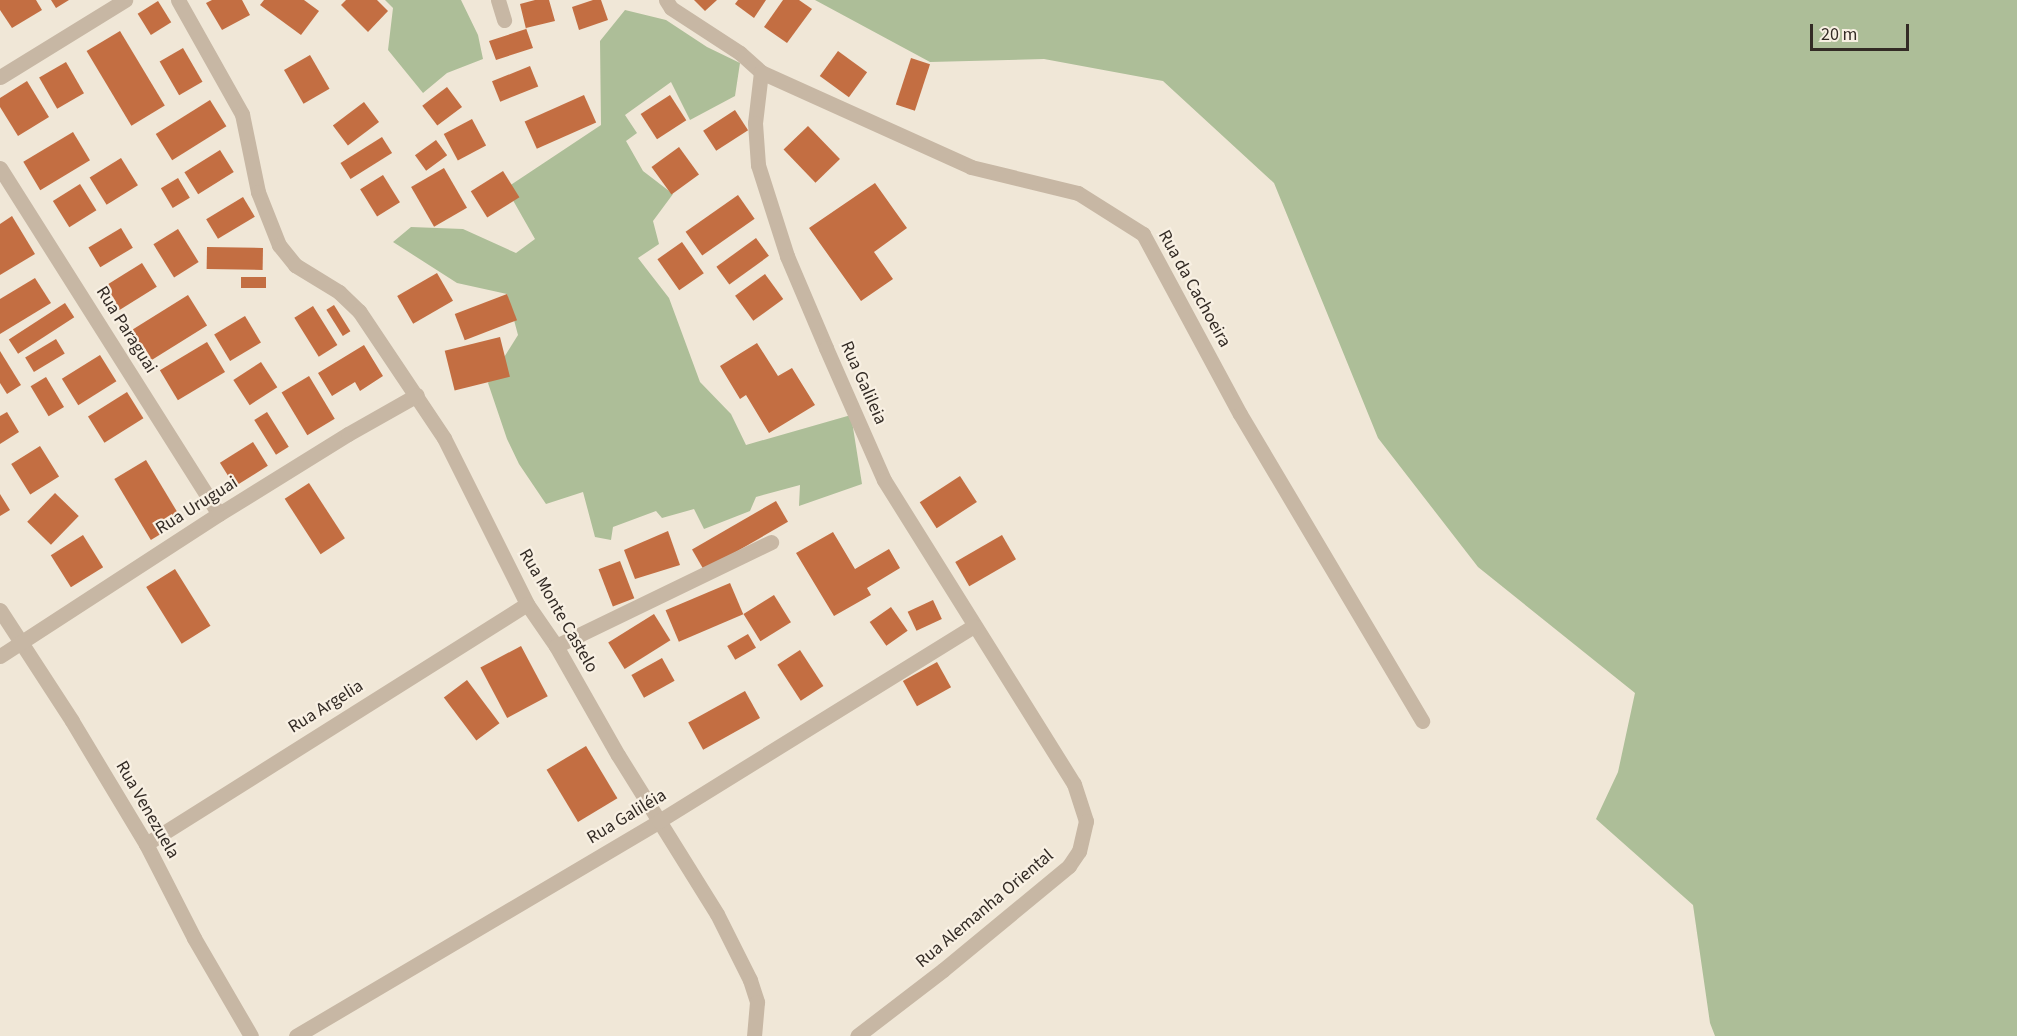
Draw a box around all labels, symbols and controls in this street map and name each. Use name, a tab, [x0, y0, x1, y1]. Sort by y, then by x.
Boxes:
scale bar	[1813, 12, 1912, 50]
text: 20 m	[1821, 22, 1857, 47]
street label: Rua da Cachoeira	[1153, 227, 1235, 351]
street label: Rua Paraguai	[91, 283, 161, 377]
street label: Rua Galileia	[835, 338, 891, 428]
street label: Rua Uruguai	[152, 472, 242, 540]
street label: Rua Monte Castelo	[514, 545, 602, 677]
street label: Rua Argelia	[284, 675, 368, 739]
street label: Rua Venezuela	[110, 757, 184, 863]
street label: Rua Galiléia	[583, 785, 671, 849]
street label: Rua Alemanha Oriental	[912, 845, 1058, 973]

